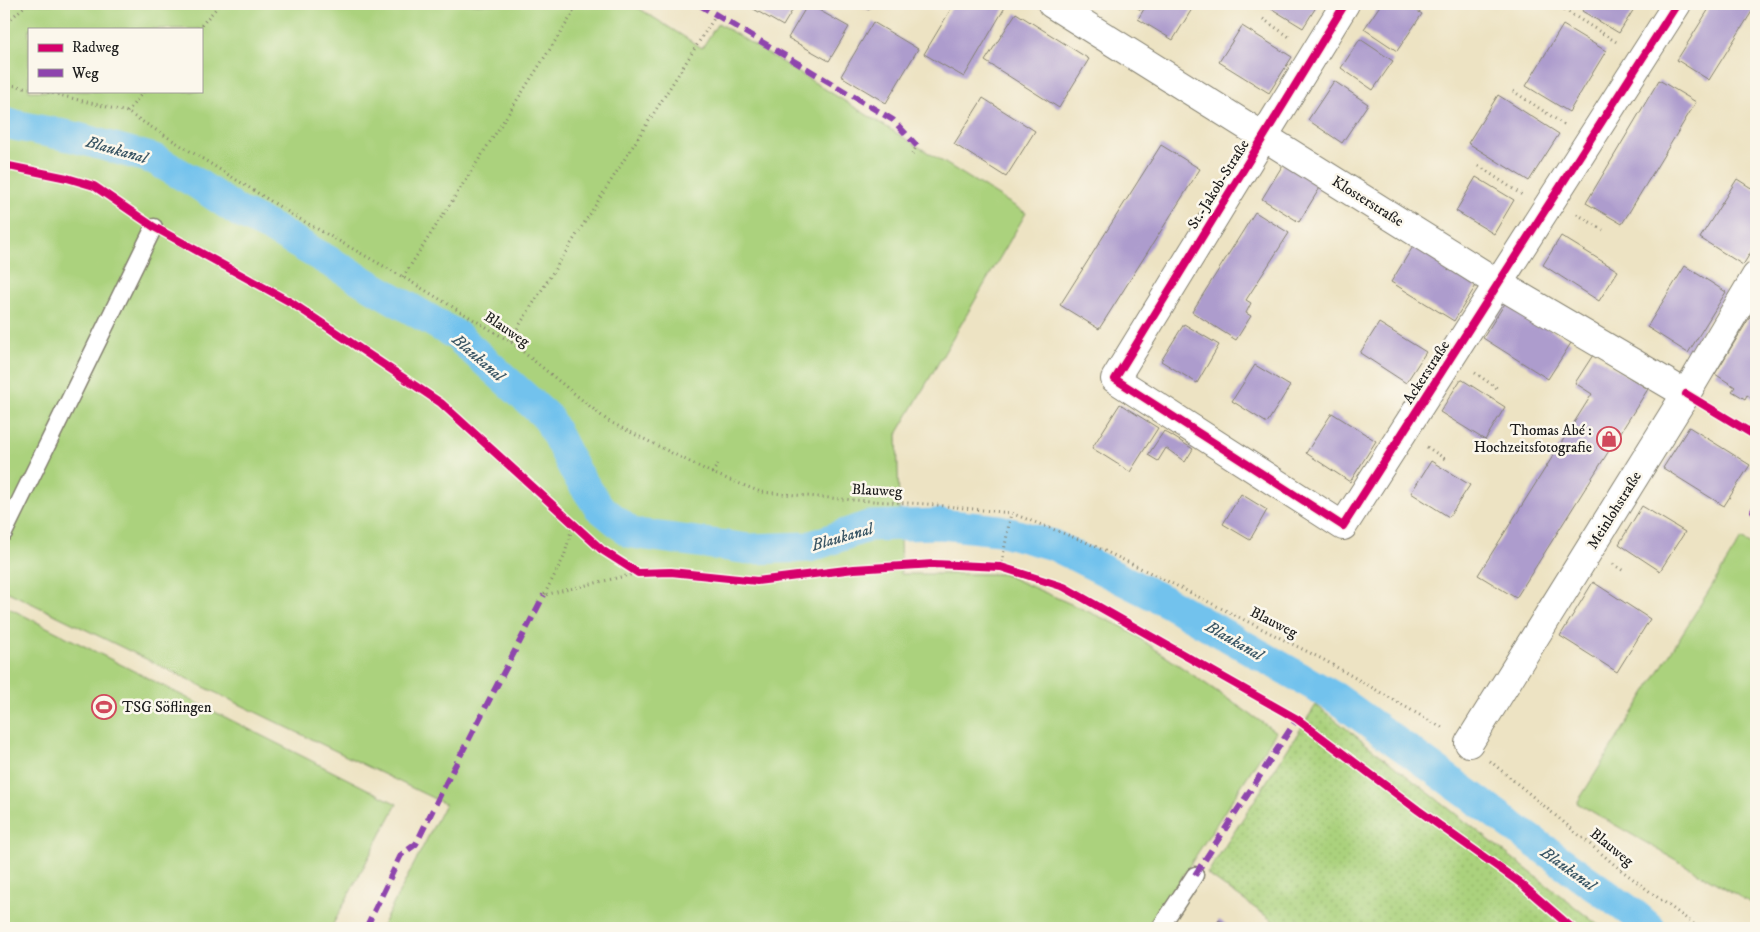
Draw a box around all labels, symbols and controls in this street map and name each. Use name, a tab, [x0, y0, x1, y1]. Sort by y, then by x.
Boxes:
legend	[28, 28, 202, 92]
text: Radweg	[72, 38, 120, 57]
text: Weg	[71, 64, 99, 83]
water label: Blaukanal	[83, 131, 151, 169]
street label: St.-Jakob-Straße	[1183, 136, 1253, 233]
street label: Klosterstraße	[1328, 172, 1407, 231]
street label: Blauweg	[480, 307, 534, 352]
water label: Blaukanal	[447, 329, 510, 387]
street label: Ackerstraße	[1399, 337, 1454, 408]
place label: Thomas Abé : Hochzeitsfotografie	[1474, 421, 1592, 457]
shop icon: Thomas Abé : Hochzeitsfotografie	[1596, 426, 1622, 452]
street label: Meinlohstraße	[1583, 468, 1646, 553]
street label: Blauweg	[851, 480, 903, 501]
water label: Blaukanal	[808, 518, 877, 555]
street label: Blauweg	[1247, 602, 1301, 643]
water label: Blaukanal	[1201, 616, 1268, 666]
sports icon: TSG Söflingen	[91, 694, 117, 720]
place label: TSG Söflingen	[122, 698, 212, 717]
street label: Blauweg	[1586, 824, 1638, 871]
water label: Blaukanal	[1536, 842, 1601, 896]

